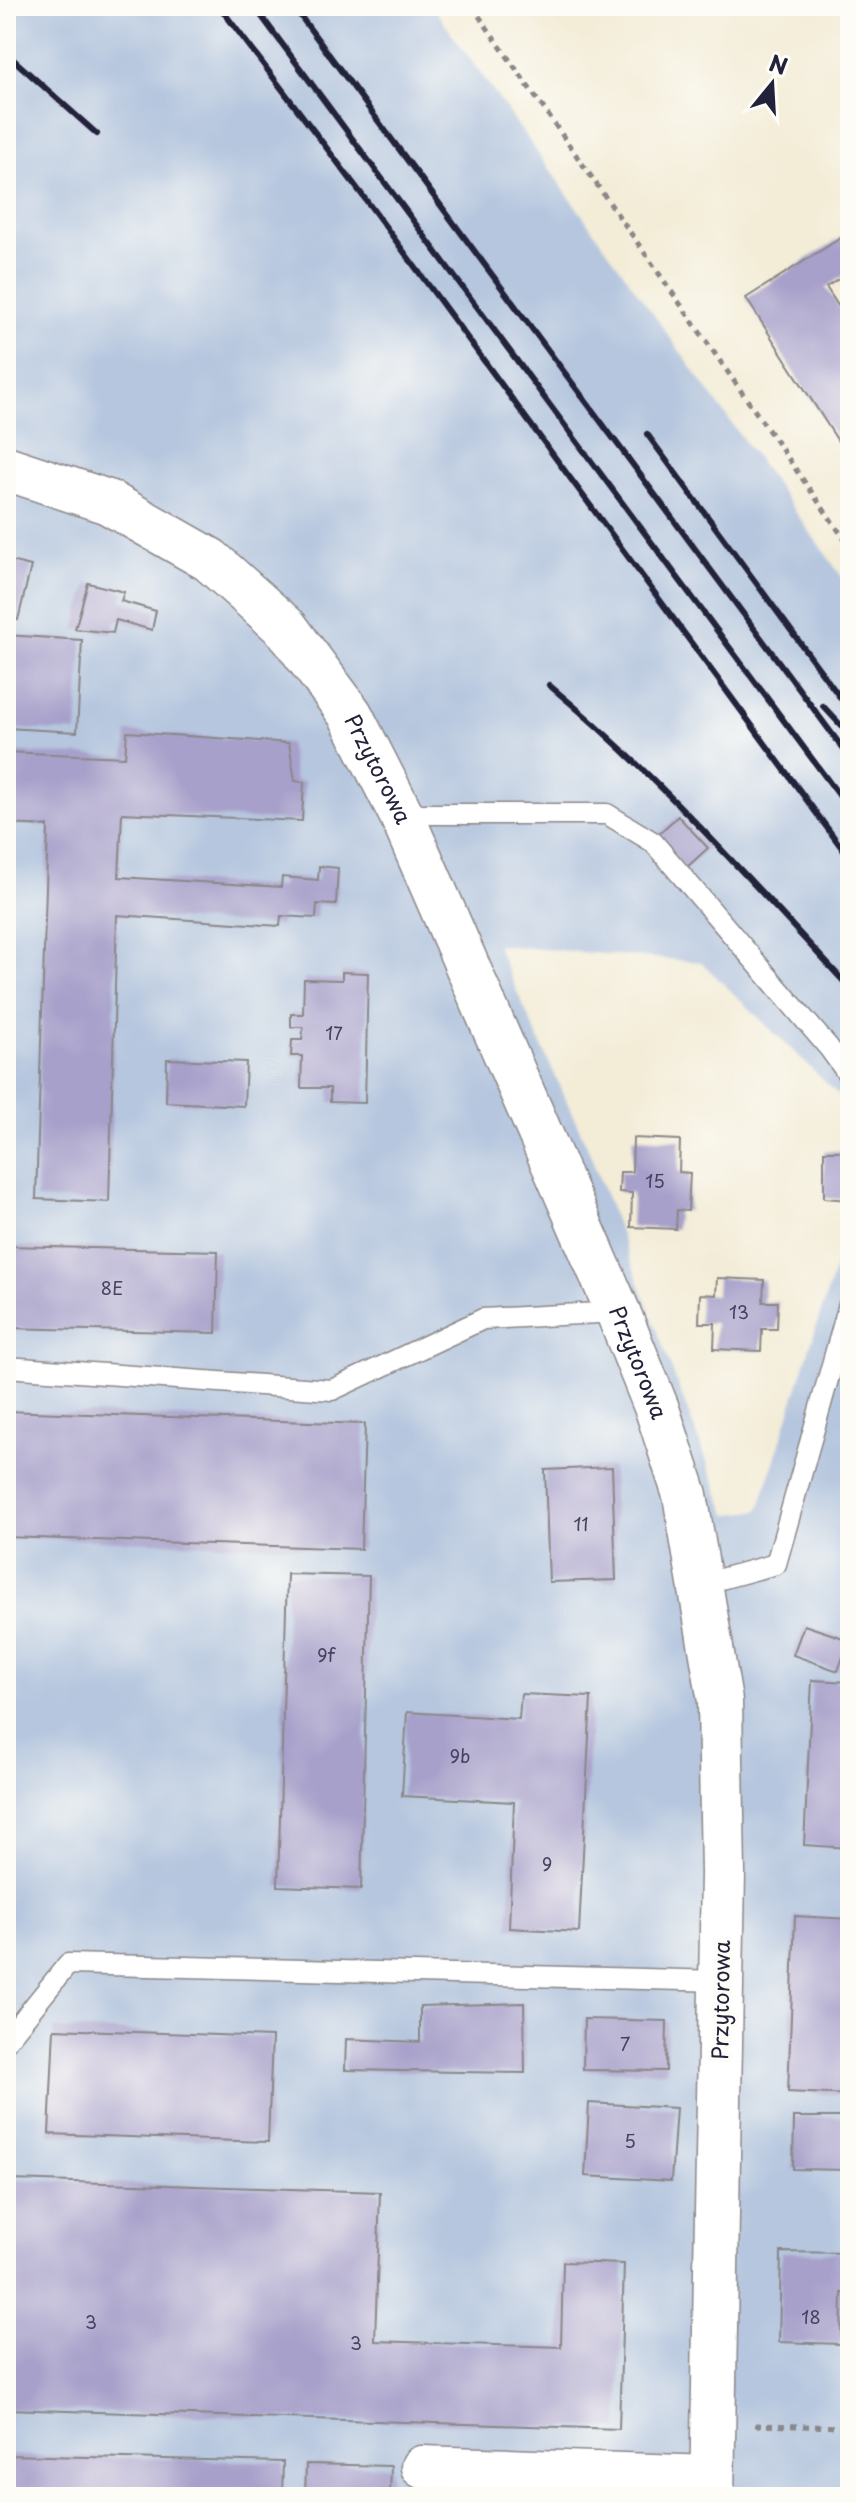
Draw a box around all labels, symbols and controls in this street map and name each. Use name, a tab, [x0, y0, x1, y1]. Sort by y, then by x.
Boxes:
north arrow	[732, 44, 812, 124]
text: N	[765, 45, 792, 82]
street label: Przytorowa	[338, 708, 421, 829]
house number: 17	[325, 1019, 343, 1046]
house number: 15	[645, 1167, 665, 1194]
house number: 8E	[101, 1274, 123, 1301]
house number: 13	[729, 1298, 749, 1325]
street label: Przytorowa	[602, 1300, 677, 1423]
house number: 11	[573, 1510, 589, 1537]
house number: 9f	[317, 1641, 337, 1668]
house number: 9b	[450, 1742, 470, 1769]
house number: 9	[542, 1850, 552, 1877]
street label: Przytorowa	[702, 1940, 737, 2060]
house number: 7	[620, 2030, 630, 2057]
house number: 5	[624, 2127, 636, 2154]
house number: 18	[801, 2303, 821, 2330]
house number: 3	[85, 2308, 97, 2335]
house number: 3	[350, 2329, 362, 2356]

